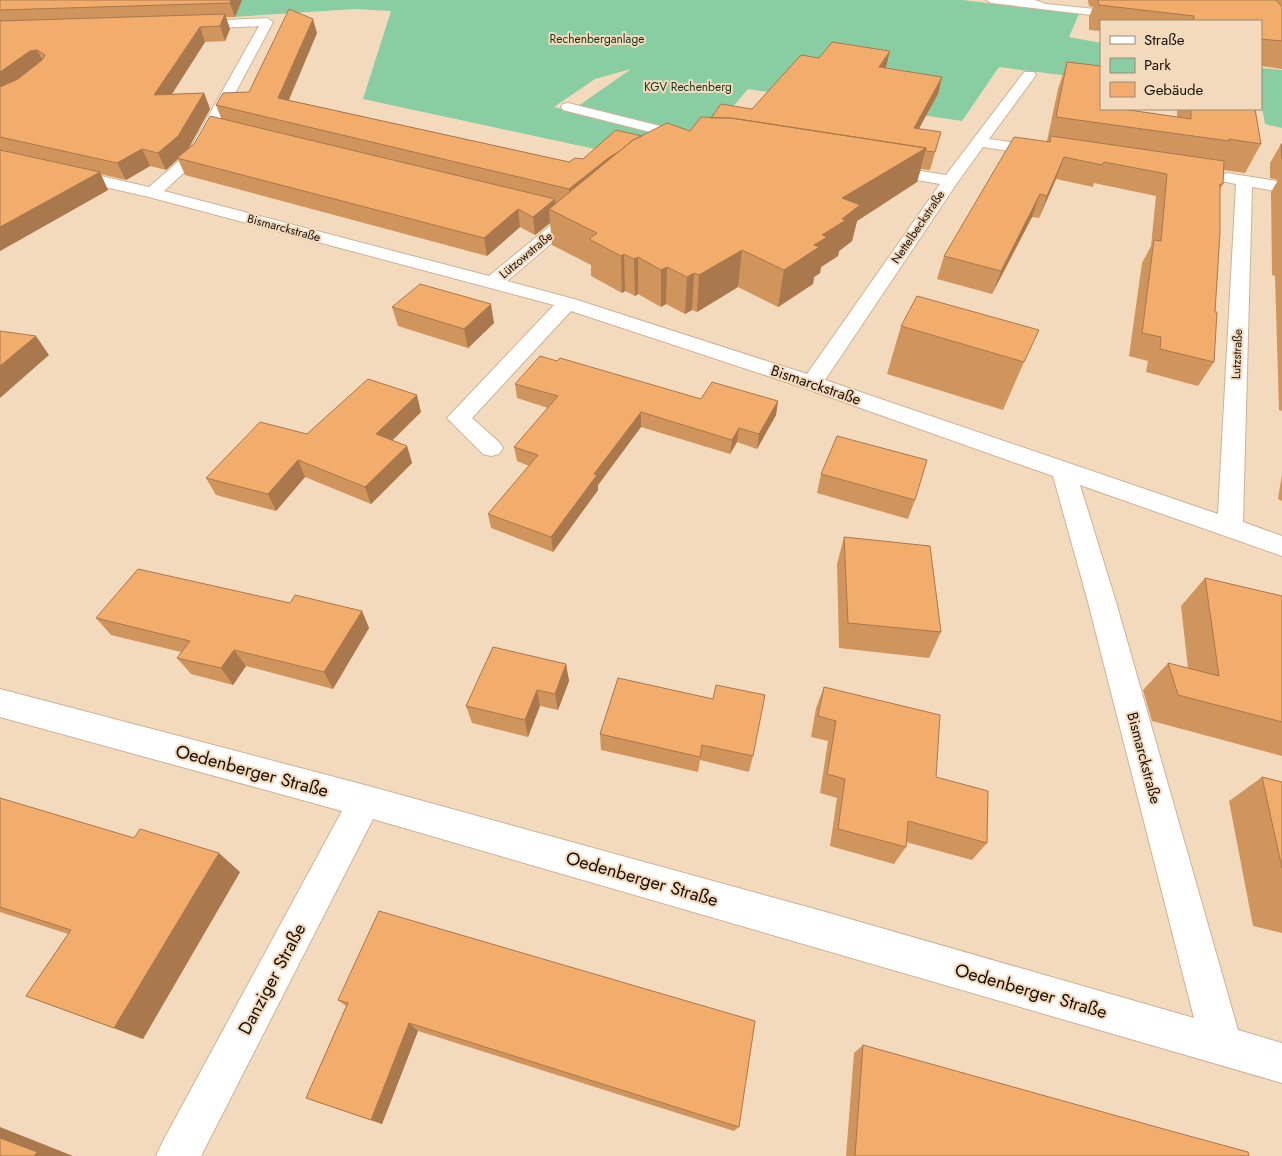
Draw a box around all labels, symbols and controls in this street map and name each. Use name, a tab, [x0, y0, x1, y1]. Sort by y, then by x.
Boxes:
legend	[1100, 20, 1262, 110]
text: Straße	[1144, 29, 1185, 51]
park label: Rechenberganlage	[550, 30, 644, 48]
text: Park	[1144, 54, 1171, 76]
park label: KGV Rechenberg	[644, 78, 732, 96]
text: Gebäude	[1144, 79, 1204, 101]
street label: Nettelbeckstraße	[887, 187, 949, 267]
street label: Bismarckstraße	[245, 210, 323, 246]
street label: Lützowstraße	[495, 227, 557, 283]
street label: Lutzstraße	[1227, 328, 1247, 380]
street label: Bismarckstraße	[768, 359, 864, 411]
street label: Bismarckstraße	[1121, 710, 1167, 807]
street label: Oedenberger Straße	[173, 738, 331, 804]
street label: Oedenberger Straße	[563, 845, 721, 913]
street label: Danziger Straße	[232, 919, 312, 1039]
street label: Oedenberger Straße	[952, 957, 1110, 1025]

